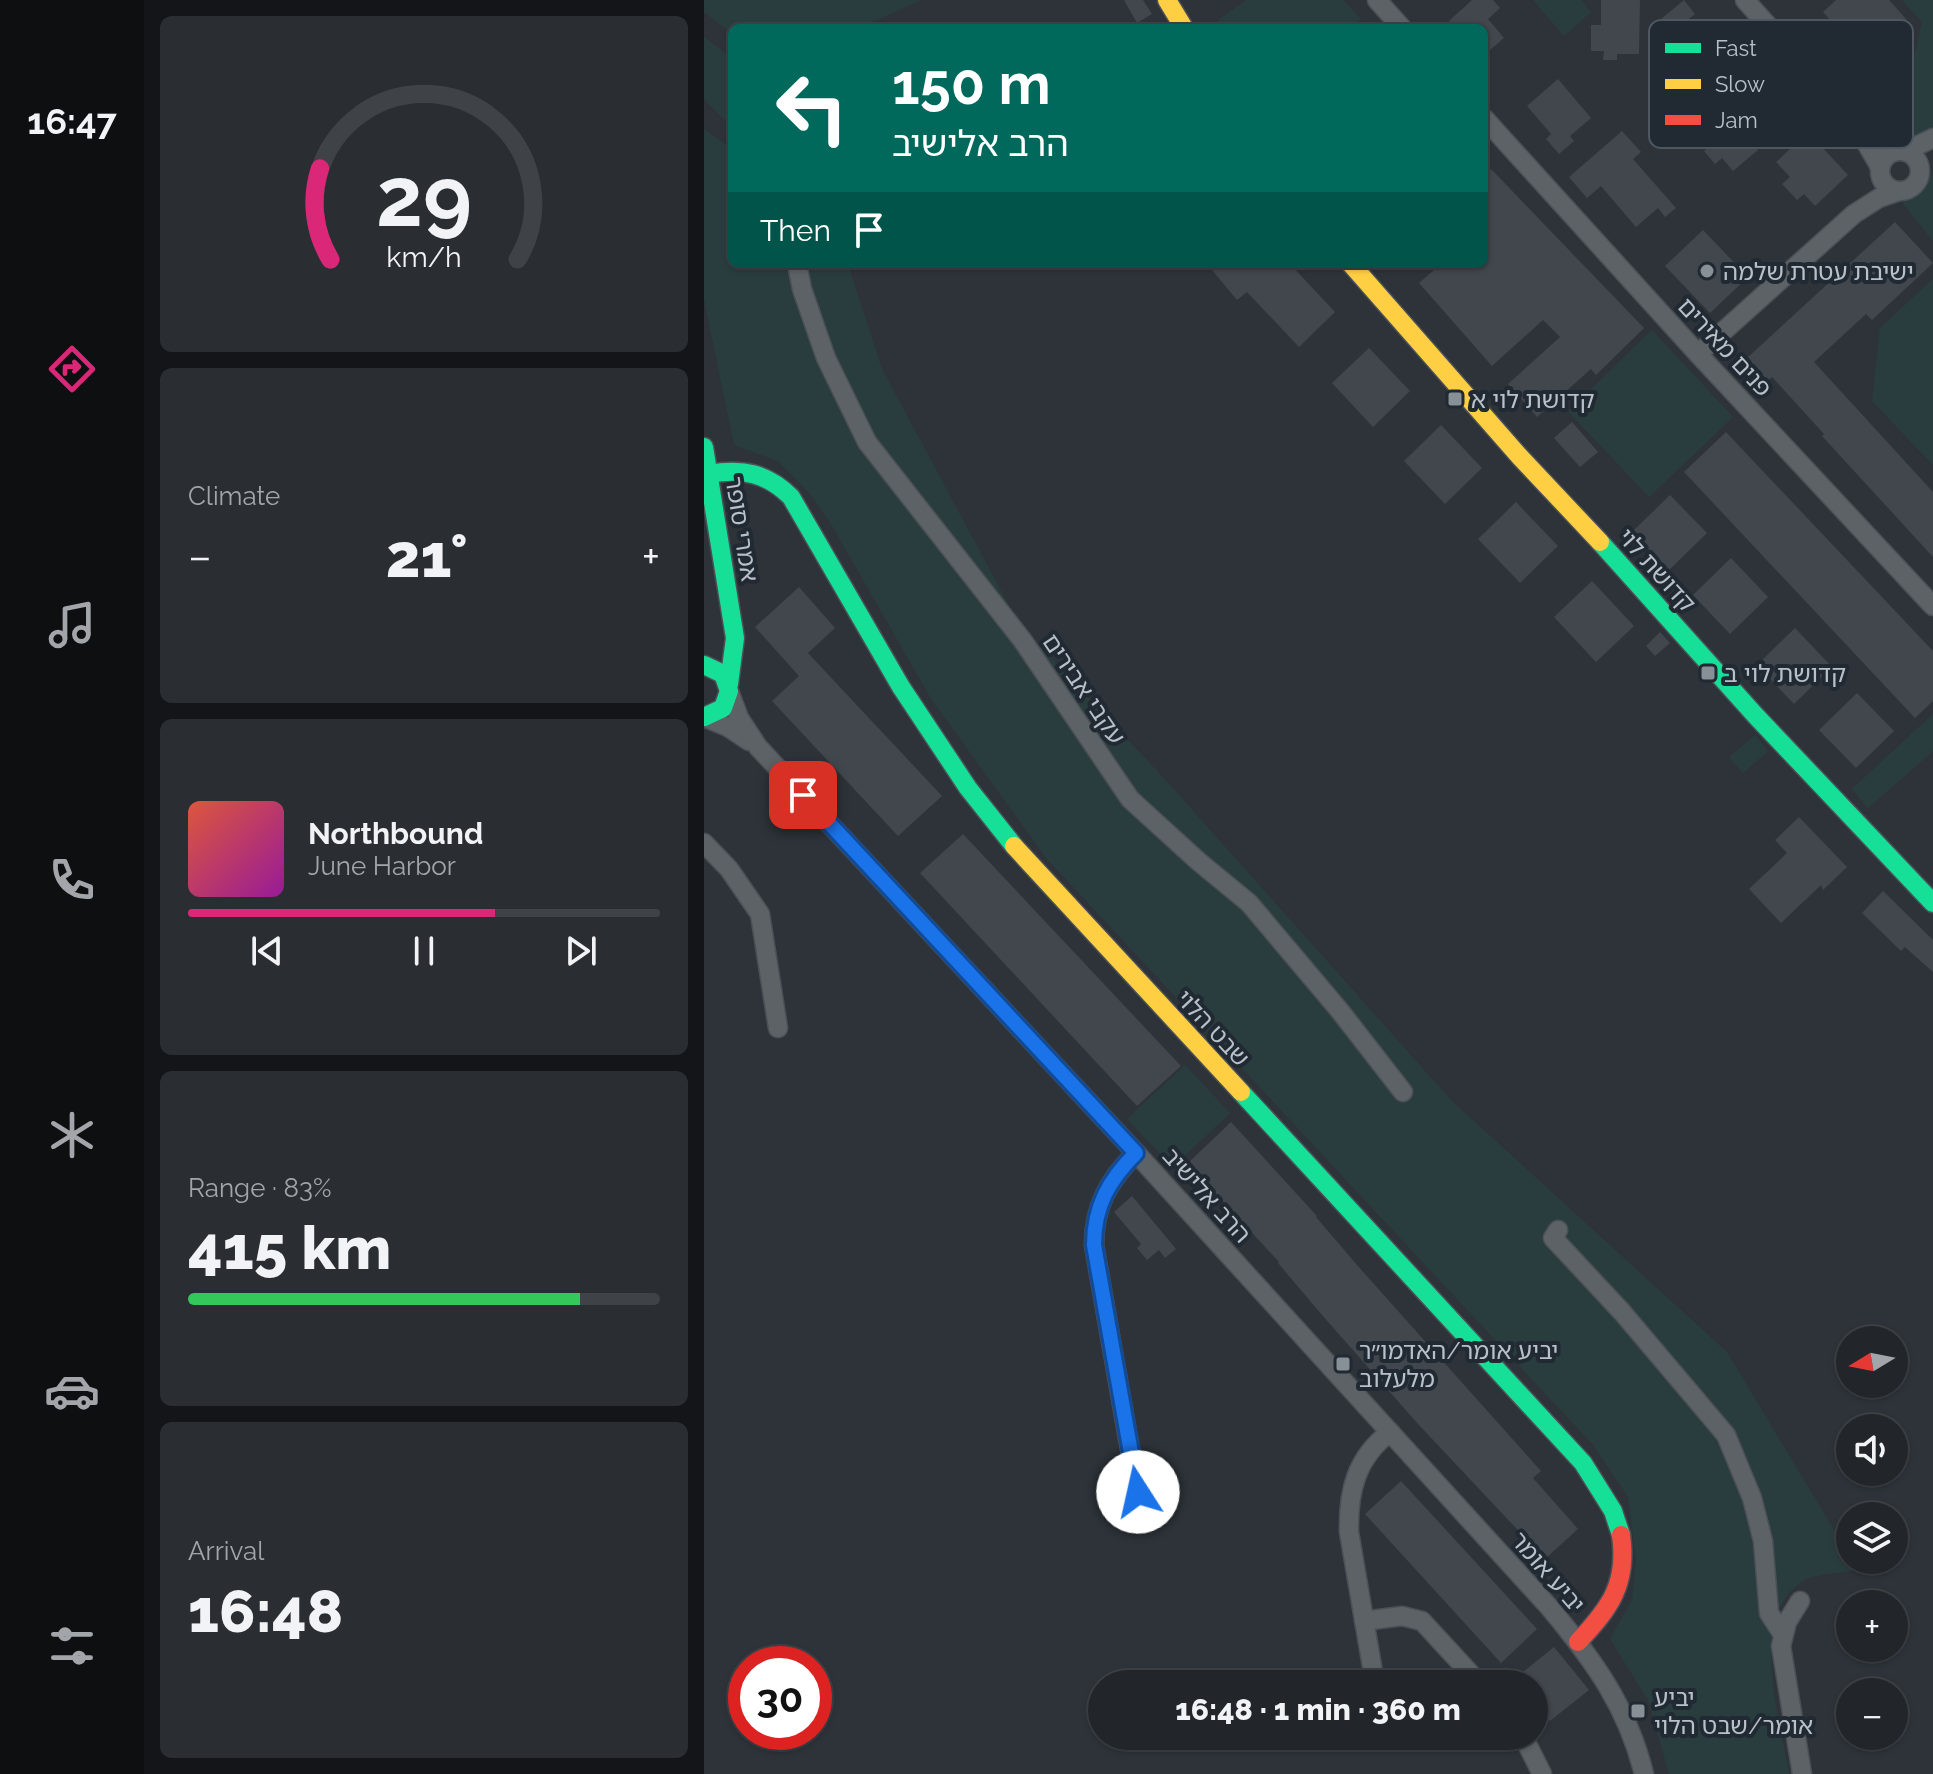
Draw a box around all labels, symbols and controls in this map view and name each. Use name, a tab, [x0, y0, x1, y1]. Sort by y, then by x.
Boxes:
legend	[1649, 20, 1913, 148]
text: Fast	[1715, 35, 1757, 61]
text: 150 m	[892, 51, 1051, 117]
icon: left	[760, 56, 864, 160]
text: Slow	[1715, 71, 1765, 97]
text: 16:47	[27, 100, 117, 142]
text: Jam	[1715, 107, 1758, 133]
text: הרב אלישיב	[892, 122, 1069, 164]
text: 29	[376, 147, 472, 244]
icon: arrive	[847, 208, 891, 252]
text: Then	[760, 213, 831, 248]
text: km/h	[386, 240, 462, 274]
place label: ישיבת עטרת שלמה	[1723, 257, 1914, 286]
marker: ישיבת עטרת שלמה	[1698, 262, 1716, 280]
street label: פנים מאירים	[1672, 292, 1778, 402]
icon: directions	[44, 341, 100, 397]
place label: קדושת לוי א	[1471, 385, 1594, 414]
marker: קדושת לוי א	[1446, 390, 1464, 408]
street label: אמרי סופר	[719, 474, 765, 584]
text: Climate	[188, 481, 280, 511]
text: 21°	[386, 521, 468, 591]
street label: קדושת לוי	[1612, 522, 1702, 618]
text: −	[188, 531, 212, 582]
text: +	[642, 531, 660, 582]
icon: music	[44, 597, 100, 653]
street label: עקבי אבירים	[1036, 628, 1132, 750]
place label: קדושת לוי ב	[1724, 659, 1846, 688]
marker: קדושת לוי ב	[1699, 664, 1717, 682]
pin	[769, 761, 837, 829]
icon: arrive	[781, 773, 825, 817]
text: Northbound	[308, 816, 483, 851]
text: June Harbor	[308, 851, 456, 881]
icon: phone	[44, 852, 100, 908]
icon: previous	[245, 929, 289, 973]
icon: pause	[402, 929, 446, 973]
icon: next	[559, 929, 603, 973]
street label: שבט הלוי	[1170, 984, 1256, 1072]
icon: climate	[44, 1107, 100, 1163]
street label: הרב אלישיב	[1157, 1141, 1257, 1249]
text: Range · 83%	[188, 1173, 331, 1203]
text: 415 km	[188, 1213, 391, 1283]
north arrow	[1836, 1326, 1908, 1398]
map controls	[1836, 1326, 1908, 1750]
place label: יביע אומר/האדמו״ר מלעלוב	[1359, 1336, 1558, 1393]
marker: יביע אומר/האדמו״ר מלעלוב	[1334, 1355, 1352, 1373]
icon: car	[44, 1363, 100, 1419]
button: sound	[1836, 1414, 1908, 1486]
position arrow	[1096, 1450, 1180, 1534]
button: layers	[1836, 1502, 1908, 1574]
street label: יביע אומר	[1505, 1526, 1591, 1618]
text: Arrival	[188, 1536, 264, 1566]
text: 16:48	[188, 1576, 343, 1646]
button: +	[1836, 1590, 1908, 1662]
icon: filters	[44, 1618, 100, 1674]
speed limit sign: 30	[728, 1646, 832, 1750]
button: −	[1836, 1678, 1908, 1750]
place label: יביע אומר/שבט הלוי	[1654, 1683, 1813, 1740]
text: 16:48 · 1 min · 360 m	[1175, 1692, 1461, 1727]
marker: יביע אומר/שבט הלוי	[1629, 1702, 1647, 1720]

